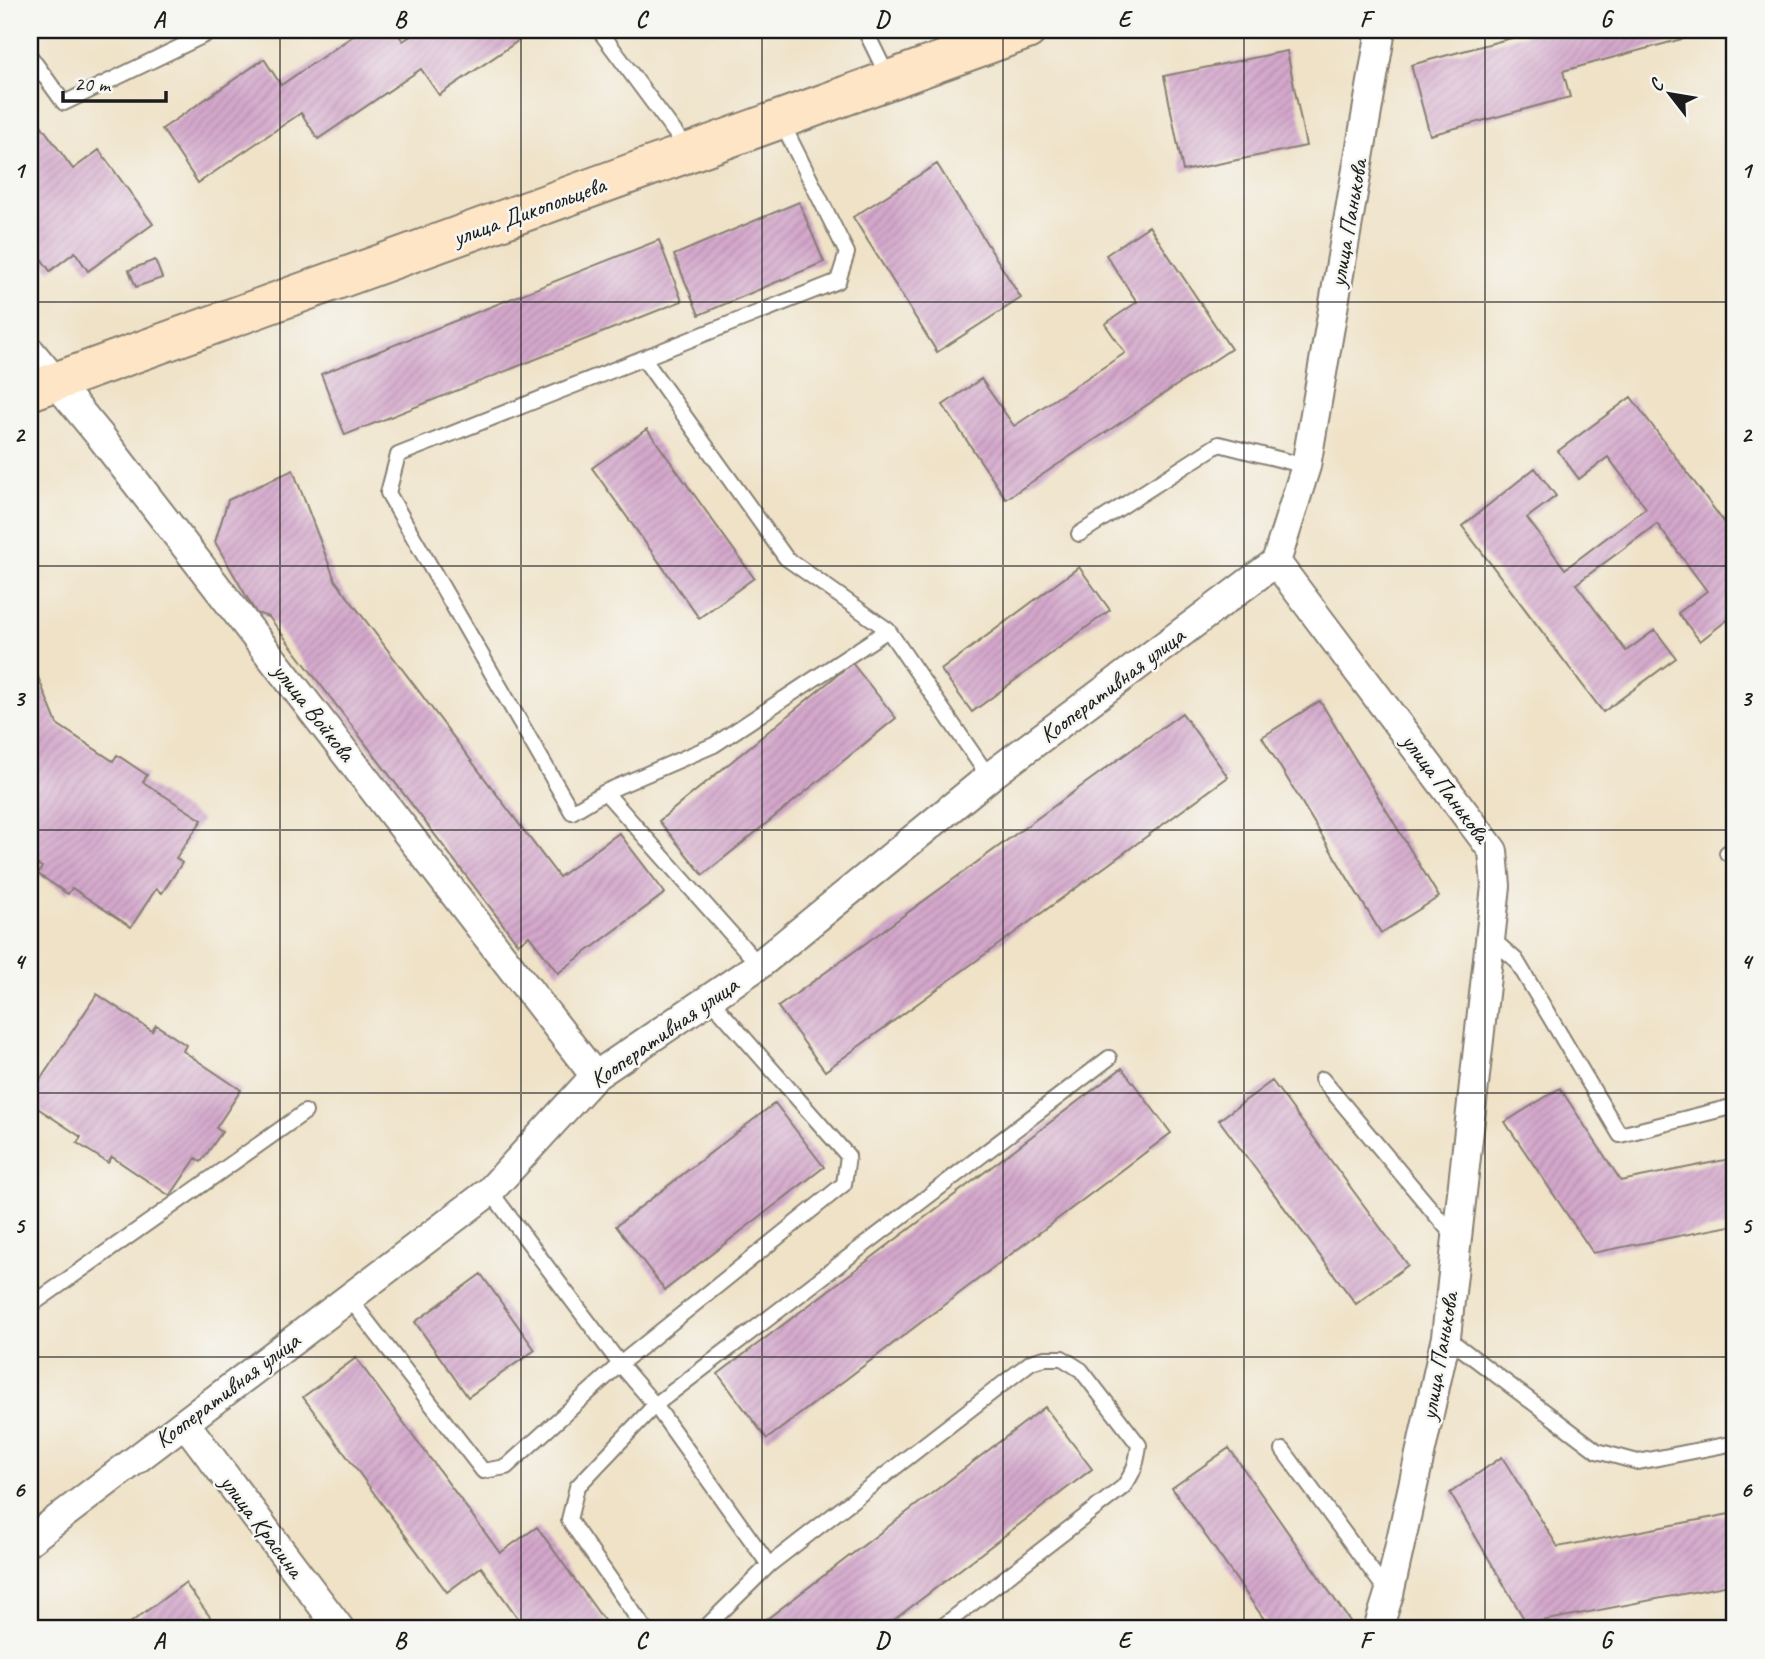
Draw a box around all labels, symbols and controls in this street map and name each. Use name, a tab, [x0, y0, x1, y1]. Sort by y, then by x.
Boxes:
text: A	[153, 5, 167, 34]
text: B	[394, 5, 408, 34]
text: C	[636, 5, 650, 34]
text: D	[875, 5, 891, 34]
text: E	[1118, 5, 1134, 34]
text: F	[1360, 5, 1376, 34]
text: G	[1600, 5, 1615, 34]
scale bar	[63, 60, 166, 104]
north arrow	[1636, 60, 1706, 130]
text: 20 m	[74, 71, 112, 97]
text: С	[1644, 73, 1670, 96]
street label: улица Панькова	[1322, 155, 1374, 291]
text: 1	[14, 156, 27, 185]
text: 1	[1741, 156, 1754, 185]
street label: улица Дикопольцева	[447, 169, 611, 253]
text: 2	[14, 420, 27, 449]
text: 2	[1741, 420, 1754, 449]
street label: Кооперативная улица	[1034, 620, 1192, 749]
street label: улица Войкова	[265, 655, 363, 768]
text: 3	[14, 684, 27, 713]
text: 3	[1741, 684, 1754, 713]
street label: улица Панькова	[1394, 726, 1498, 850]
text: 4	[14, 947, 27, 976]
text: 4	[1741, 947, 1754, 976]
street label: Кооперативная улица	[584, 969, 745, 1094]
text: 5	[14, 1211, 26, 1240]
text: 5	[1741, 1211, 1753, 1240]
street label: улица Панькова	[1413, 1288, 1465, 1424]
street label: Кооперативная улица	[149, 1325, 307, 1454]
street label: улица Красина	[212, 1467, 312, 1585]
text: 6	[14, 1475, 27, 1504]
text: 6	[1741, 1475, 1754, 1504]
text: A	[153, 1626, 167, 1655]
text: B	[394, 1626, 408, 1655]
text: C	[636, 1626, 650, 1655]
text: D	[875, 1626, 891, 1655]
text: E	[1118, 1626, 1134, 1655]
text: F	[1360, 1626, 1376, 1655]
text: G	[1600, 1626, 1615, 1655]

